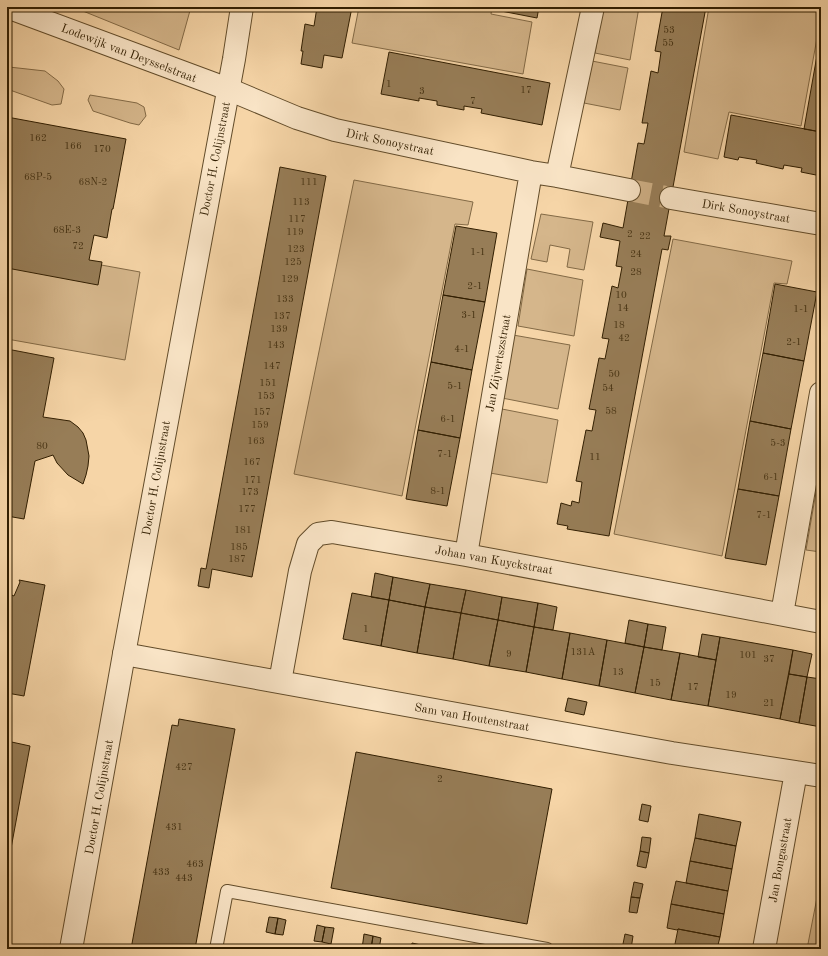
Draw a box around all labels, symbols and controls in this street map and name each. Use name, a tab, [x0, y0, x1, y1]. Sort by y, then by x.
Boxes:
street label: Lodewijk van Deysselstraat	[59, 22, 198, 85]
house number: 53	[663, 25, 675, 35]
house number: 55	[662, 38, 674, 48]
house number: 1	[386, 79, 392, 89]
house number: 17	[520, 85, 532, 95]
house number: 3	[419, 86, 425, 96]
house number: 7	[470, 96, 476, 106]
street label: Doctor H. Colijnstraat	[199, 101, 233, 217]
street label: Dirk Sonoystraat	[345, 128, 435, 158]
house number: 162	[29, 133, 47, 143]
house number: 166	[64, 141, 82, 151]
house number: 170	[93, 144, 111, 154]
house number: 68P-5	[24, 172, 52, 182]
house number: 68N-2	[79, 177, 107, 187]
house number: 111	[300, 177, 318, 187]
house number: 113	[292, 197, 310, 207]
street label: Dirk Sonoystraat	[701, 198, 791, 226]
house number: 117	[288, 214, 306, 224]
house number: 68E-3	[53, 225, 81, 235]
house number: 119	[286, 227, 304, 237]
house number: 2	[627, 229, 633, 239]
house number: 22	[639, 231, 651, 241]
house number: 72	[72, 241, 84, 251]
house number: 123	[287, 244, 305, 254]
house number: 1-1	[470, 247, 486, 257]
house number: 24	[630, 249, 642, 259]
house number: 125	[284, 257, 302, 267]
house number: 28	[630, 267, 642, 277]
house number: 129	[281, 274, 299, 284]
house number: 2-1	[467, 281, 483, 291]
house number: 10	[615, 290, 627, 300]
house number: 133	[276, 294, 294, 304]
house number: 14	[617, 303, 629, 313]
house number: 1-1	[793, 304, 809, 314]
house number: 3-1	[461, 310, 477, 320]
house number: 137	[273, 311, 291, 321]
street label: Jan Zijvertszstraat	[485, 314, 513, 413]
house number: 18	[613, 320, 625, 330]
house number: 139	[270, 324, 288, 334]
house number: 42	[618, 333, 630, 343]
house number: 2-1	[786, 337, 802, 347]
house number: 143	[267, 340, 285, 350]
house number: 4-1	[454, 344, 470, 354]
house number: 147	[263, 361, 281, 371]
house number: 50	[608, 369, 620, 379]
house number: 151	[259, 378, 277, 388]
house number: 5-1	[447, 381, 463, 391]
house number: 54	[602, 383, 614, 393]
house number: 153	[257, 391, 275, 401]
house number: 58	[605, 406, 617, 416]
house number: 157	[253, 407, 271, 417]
house number: 6-1	[440, 414, 456, 424]
street label: Doctor H. Colijnstraat	[141, 420, 173, 537]
house number: 159	[251, 420, 269, 430]
house number: 163	[247, 436, 265, 446]
house number: 5-3	[770, 438, 786, 448]
house number: 80	[36, 441, 48, 451]
house number: 7-1	[437, 449, 453, 459]
house number: 11	[589, 452, 601, 462]
house number: 167	[243, 457, 261, 467]
house number: 6-1	[763, 472, 779, 482]
house number: 171	[244, 475, 262, 485]
house number: 8-1	[430, 486, 446, 496]
house number: 173	[241, 487, 259, 497]
house number: 177	[238, 504, 256, 514]
house number: 7-1	[756, 510, 772, 520]
house number: 181	[234, 525, 252, 535]
house number: 185	[230, 542, 248, 552]
street label: Johan van Kuyckstraat	[434, 545, 554, 577]
house number: 187	[228, 554, 246, 564]
house number: 1	[363, 624, 369, 634]
house number: 131A	[570, 647, 596, 657]
house number: 9	[506, 649, 512, 659]
house number: 101	[739, 650, 757, 660]
house number: 37	[763, 654, 775, 664]
house number: 13	[612, 667, 624, 677]
house number: 15	[649, 678, 661, 688]
house number: 17	[687, 682, 699, 692]
house number: 19	[725, 690, 737, 700]
house number: 21	[763, 698, 775, 708]
street label: Sam van Houtenstraat	[413, 702, 530, 734]
street label: Doctor H. Colijnstraat	[84, 739, 116, 856]
house number: 427	[175, 762, 193, 772]
house number: 2	[437, 774, 443, 784]
street label: Jan Bongastraat	[768, 817, 794, 903]
house number: 431	[165, 822, 183, 832]
house number: 463	[186, 859, 204, 869]
house number: 433	[152, 867, 170, 877]
house number: 443	[175, 873, 193, 883]

